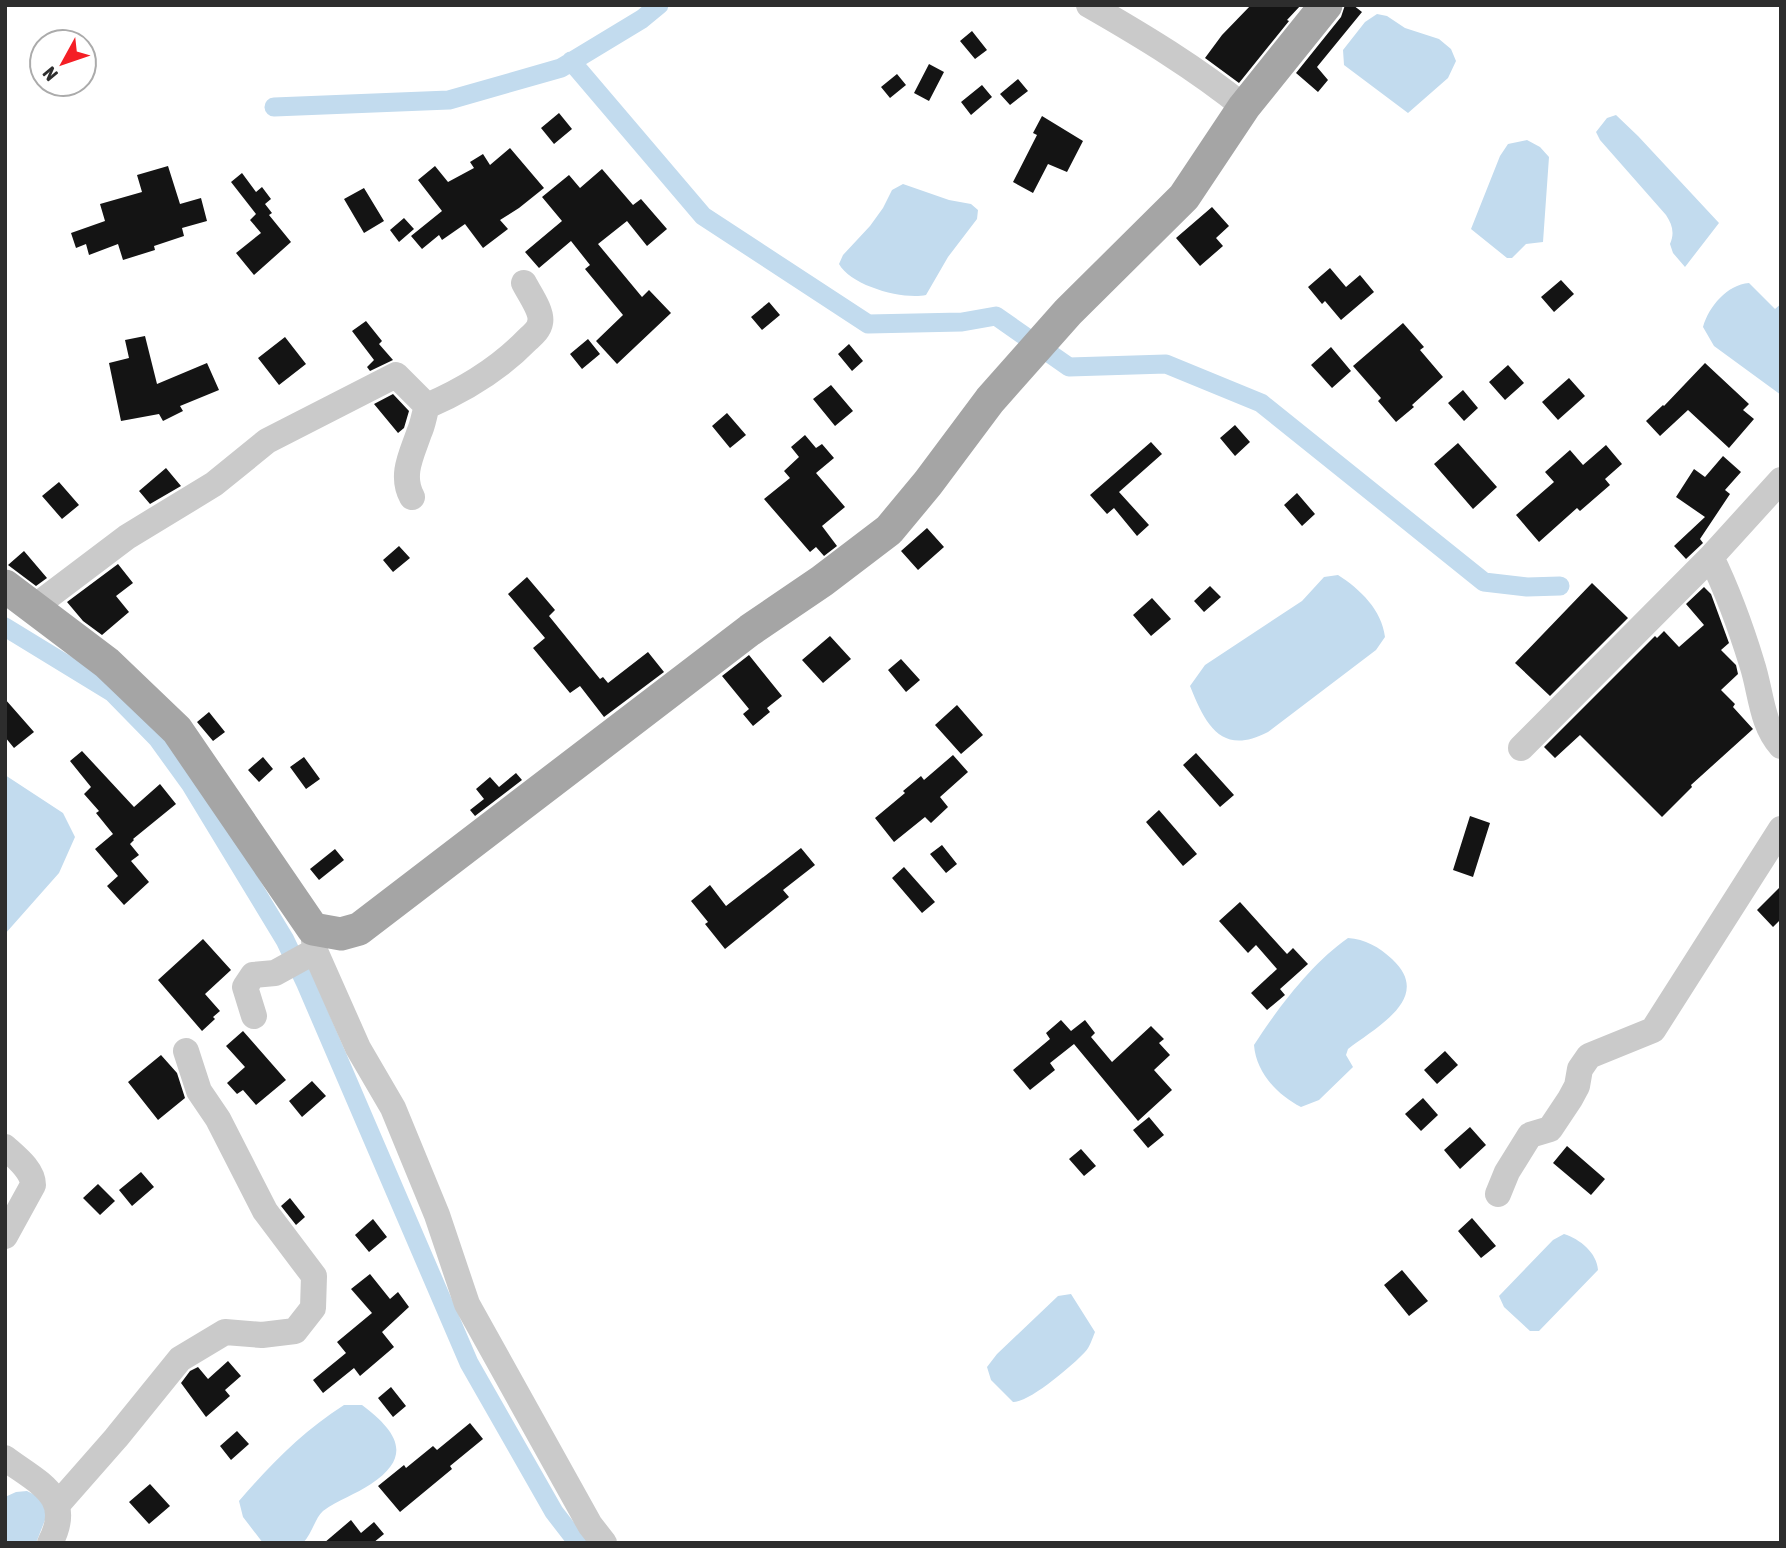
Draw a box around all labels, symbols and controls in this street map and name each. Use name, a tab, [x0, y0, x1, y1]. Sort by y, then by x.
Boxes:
north arrow	[28, 28, 98, 98]
text: N	[38, 63, 62, 85]

